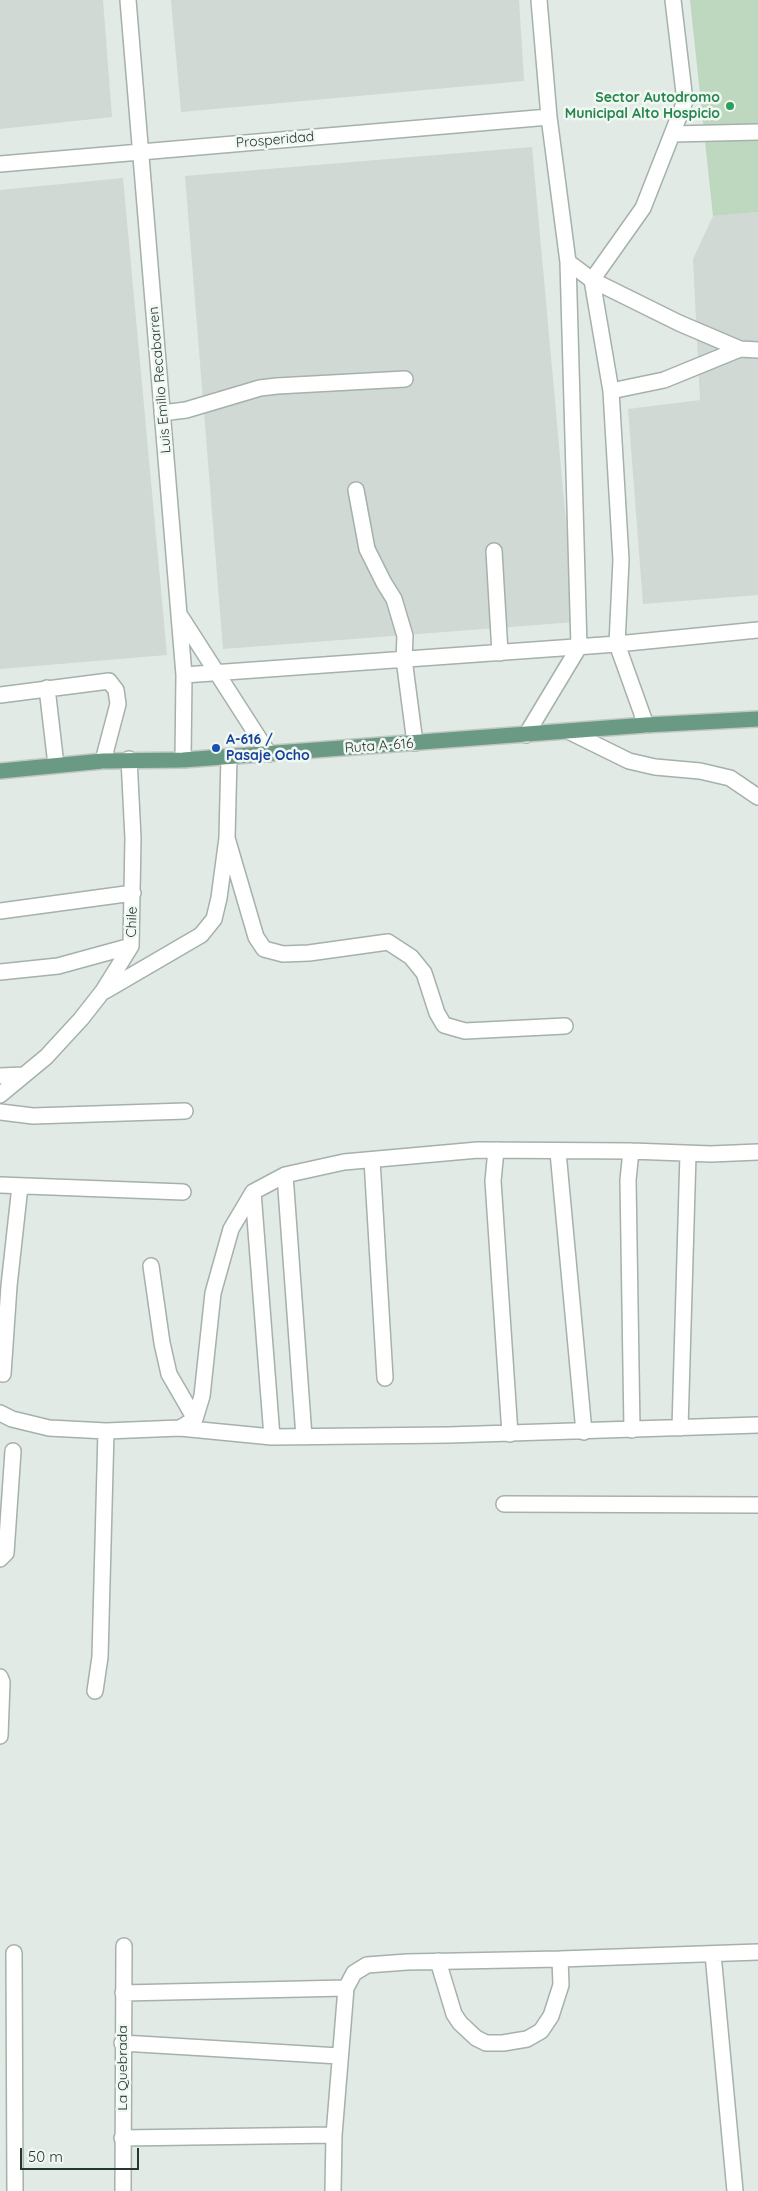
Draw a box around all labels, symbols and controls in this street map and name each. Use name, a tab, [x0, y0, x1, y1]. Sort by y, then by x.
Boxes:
place label: Sector Autodromo Municipal Alto Hospicio	[565, 90, 720, 122]
marker: Sector Autodromo Municipal Alto Hospicio	[724, 100, 736, 112]
street label: Prosperidad	[235, 128, 315, 152]
street label: Luis Emilio Recabarren	[145, 306, 175, 454]
place label: A-616 / Pasaje Ocho	[226, 732, 310, 764]
street label: Ruta A-616	[344, 735, 414, 757]
marker: A-616 / Pasaje Ocho	[210, 742, 222, 754]
street label: Chile	[123, 906, 141, 938]
street label: La Quebrada	[115, 2025, 131, 2111]
scale bar	[22, 2138, 141, 2170]
text: 50 m	[28, 2147, 63, 2166]

